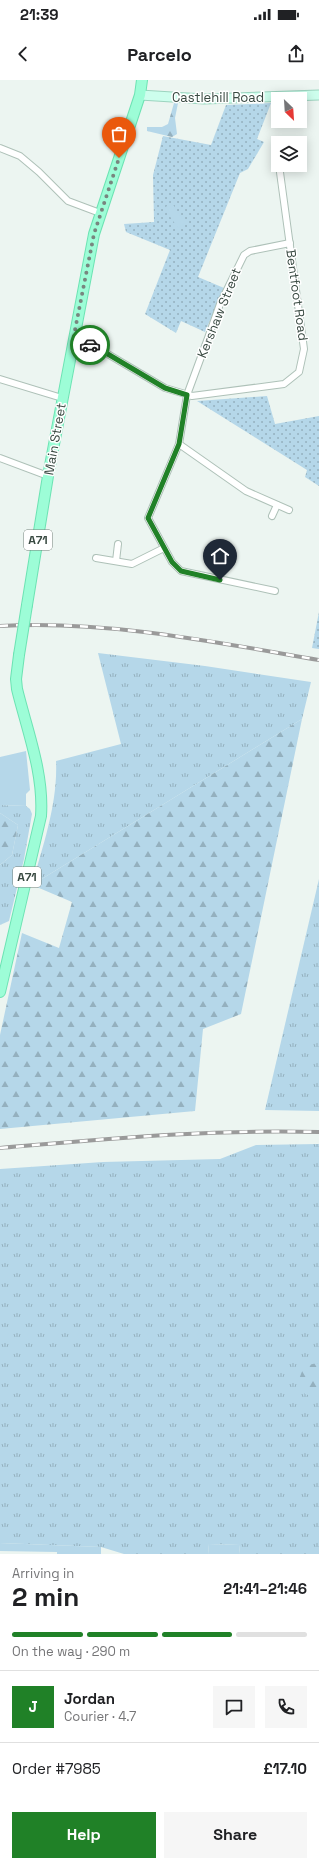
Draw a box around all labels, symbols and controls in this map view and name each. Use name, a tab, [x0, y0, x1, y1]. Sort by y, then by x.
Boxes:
text: 21:39	[20, 5, 59, 24]
icon: back	[12, 43, 34, 65]
text: Parcelo	[127, 43, 192, 66]
icon: share	[285, 43, 307, 65]
street label: Castlehill Road	[172, 89, 264, 106]
north arrow	[271, 92, 307, 128]
map controls	[271, 92, 307, 172]
pin	[102, 117, 136, 158]
icon: bag	[108, 123, 130, 145]
button: layers	[271, 136, 307, 172]
street label: Bentfoot Road	[282, 248, 312, 342]
street label: Kershaw Street	[193, 265, 245, 361]
courier	[70, 325, 110, 365]
icon: car	[79, 334, 101, 356]
street label: Main Street	[40, 402, 70, 476]
road number: A71	[24, 530, 52, 550]
pin	[203, 539, 237, 580]
icon: home	[209, 545, 231, 567]
road number: A71	[13, 867, 41, 887]
text: Arriving in	[12, 1565, 74, 1582]
text: 21:41–21:46	[223, 1579, 307, 1598]
text: 2 min	[12, 1580, 79, 1614]
text: On the way · 290 m	[12, 1643, 130, 1660]
button: chat	[213, 1686, 255, 1728]
button: phone	[265, 1686, 307, 1728]
text: Jordan	[64, 1689, 115, 1708]
text: J	[28, 1697, 38, 1716]
text: Courier · 4.7	[64, 1708, 136, 1725]
text: Order #7985	[12, 1759, 101, 1778]
text: £17.10	[263, 1759, 307, 1778]
button: Help	[12, 1812, 156, 1858]
button: Share	[164, 1812, 307, 1858]

